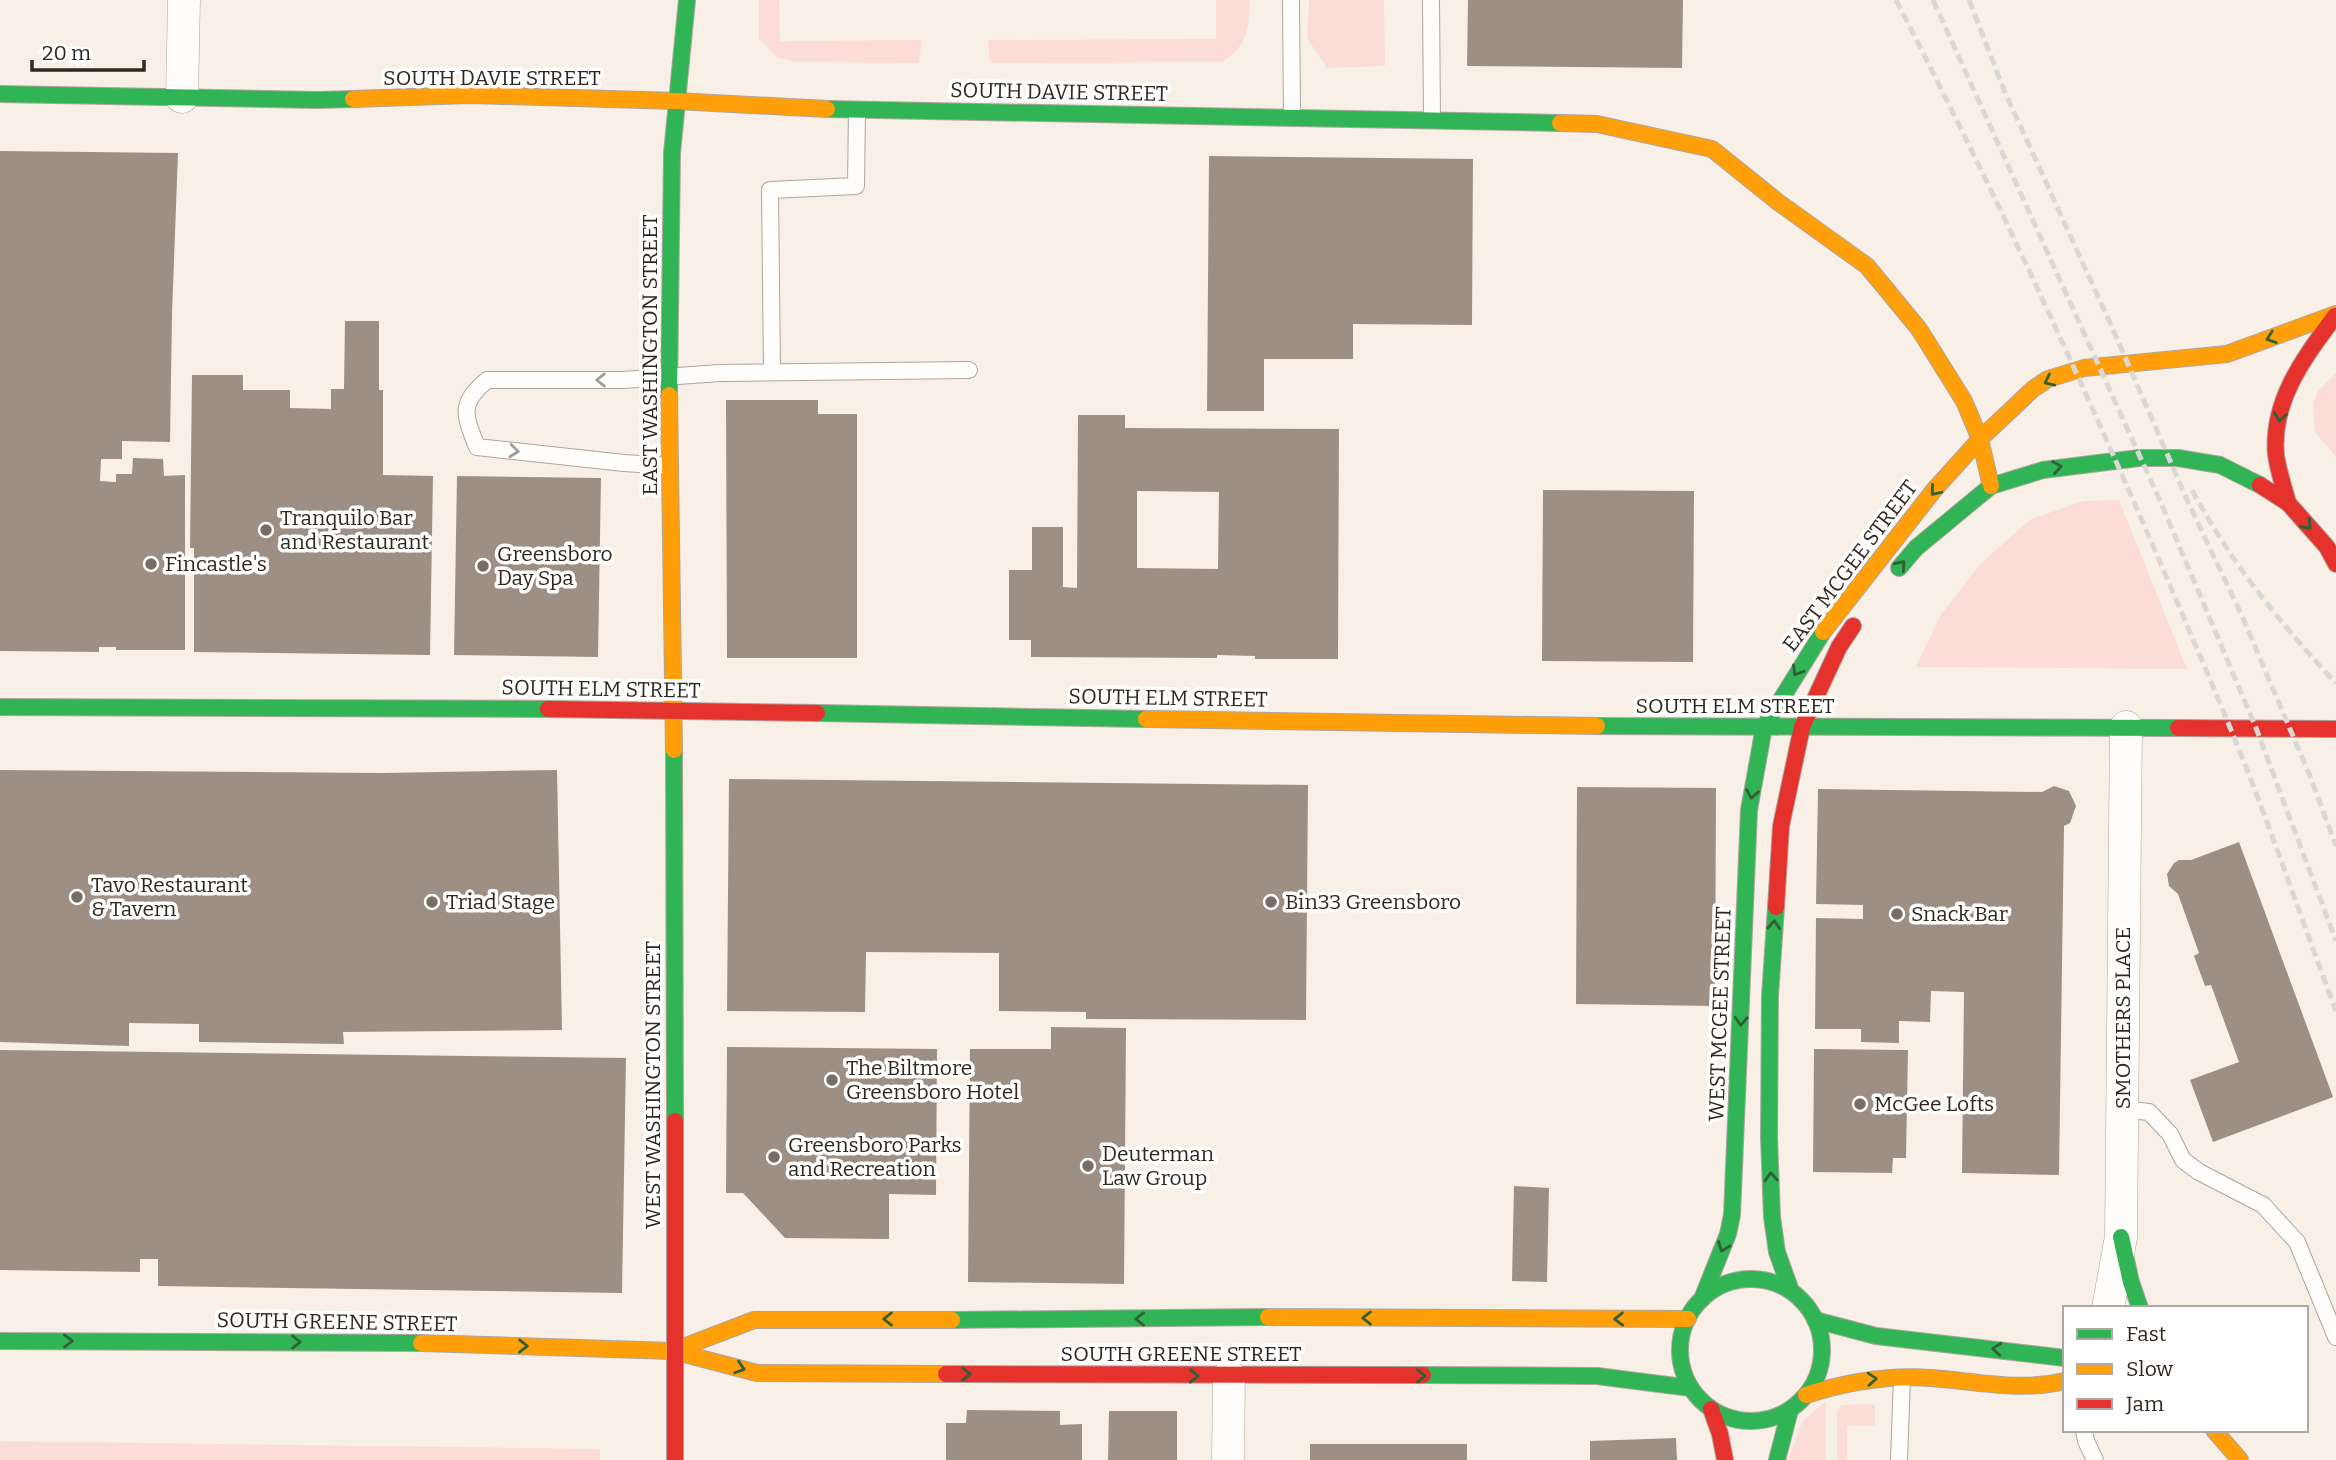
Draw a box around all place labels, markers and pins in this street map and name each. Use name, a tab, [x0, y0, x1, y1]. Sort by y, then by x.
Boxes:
place label: Tranquilo Bar and Restaurant	[280, 505, 430, 555]
marker: Tranquilo Bar and Restaurant	[258, 522, 274, 538]
place label: Greensboro Day Spa	[497, 541, 613, 591]
place label: Fincastle's	[165, 551, 267, 577]
marker: Fincastle's	[143, 556, 159, 572]
marker: Greensboro Day Spa	[475, 558, 491, 574]
place label: Tavo Restaurant & Tavern	[91, 872, 248, 922]
marker: Tavo Restaurant & Tavern	[69, 889, 85, 905]
place label: Triad Stage	[446, 889, 555, 915]
place label: Bin33 Greensboro	[1285, 889, 1461, 915]
marker: Triad Stage	[424, 894, 440, 910]
marker: Bin33 Greensboro	[1263, 894, 1279, 910]
place label: Snack Bar	[1911, 901, 2008, 927]
marker: Snack Bar	[1889, 906, 1905, 922]
place label: The Biltmore Greensboro Hotel	[846, 1055, 1019, 1105]
marker: The Biltmore Greensboro Hotel	[824, 1072, 840, 1088]
place label: McGee Lofts	[1874, 1091, 1994, 1117]
marker: McGee Lofts	[1852, 1096, 1868, 1112]
place label: Greensboro Parks and Recreation	[788, 1132, 962, 1182]
place label: Deuterman Law Group	[1102, 1141, 1214, 1191]
marker: Greensboro Parks and Recreation	[766, 1149, 782, 1165]
marker: Deuterman Law Group	[1080, 1158, 1096, 1174]

